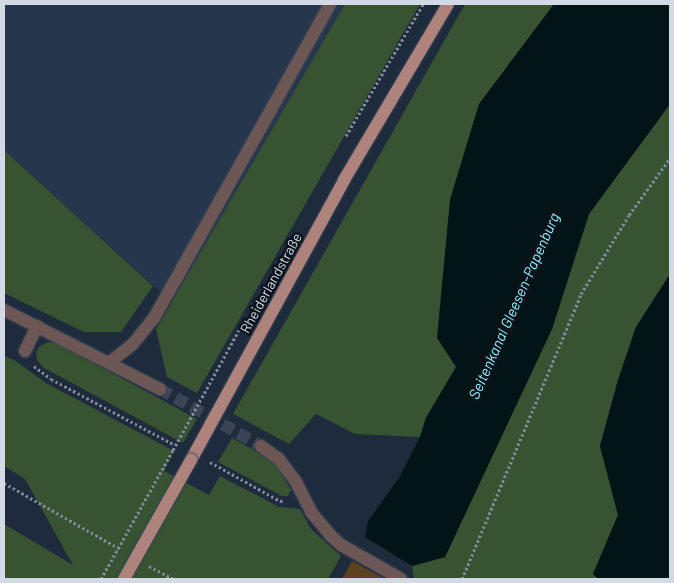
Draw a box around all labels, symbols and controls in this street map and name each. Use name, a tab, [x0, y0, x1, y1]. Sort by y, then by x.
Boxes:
water label: Seitenkanal Gleesen-Papenburg	[465, 210, 563, 402]
street label: Rheiderlandstraße	[237, 230, 305, 336]

